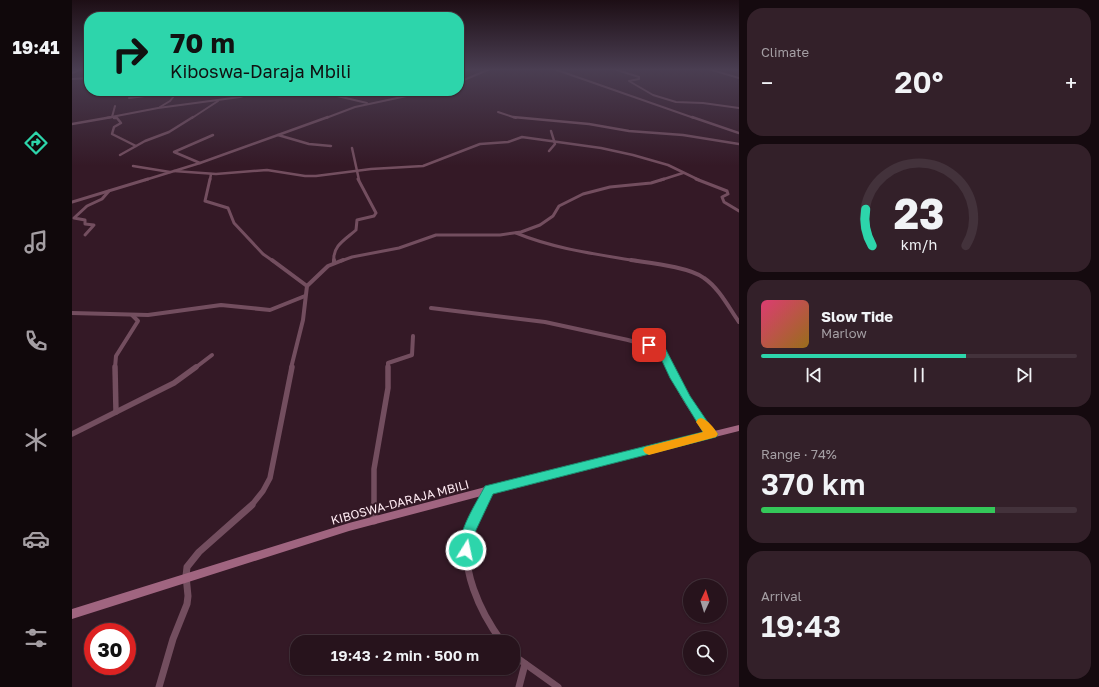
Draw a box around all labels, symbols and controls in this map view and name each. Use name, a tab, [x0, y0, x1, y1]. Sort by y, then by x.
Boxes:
text: 70 m	[170, 26, 235, 59]
icon: right	[104, 28, 156, 80]
text: 19:41	[13, 36, 59, 58]
text: Climate	[761, 44, 809, 60]
text: Kiboswa-Daraja Mbili	[170, 60, 351, 82]
text: 20°	[895, 64, 943, 100]
text: −	[761, 69, 773, 96]
text: +	[1065, 69, 1077, 96]
icon: directions	[22, 129, 50, 157]
text: 23	[894, 187, 944, 237]
icon: music	[22, 228, 50, 256]
text: km/h	[901, 235, 937, 252]
text: Slow Tide	[821, 307, 893, 325]
text: Marlow	[821, 325, 867, 341]
icon: phone	[22, 327, 50, 355]
pin	[632, 328, 666, 362]
icon: arrive	[638, 334, 660, 356]
icon: previous	[803, 364, 825, 386]
icon: pause	[908, 364, 930, 386]
icon: next	[1013, 364, 1035, 386]
icon: climate	[22, 426, 50, 454]
text: Range · 74%	[761, 446, 837, 462]
text: 370 km	[761, 466, 866, 502]
street label: KIBOSWA-DARAJA MBILI	[329, 476, 471, 528]
icon: car	[22, 525, 50, 553]
position arrow	[445, 529, 487, 571]
north arrow	[683, 579, 727, 623]
map controls	[683, 579, 727, 675]
text: Arrival	[761, 588, 802, 604]
text: 19:43	[761, 608, 841, 644]
speed limit sign: 30	[84, 623, 136, 675]
icon: filters	[22, 624, 50, 652]
button: search	[683, 631, 727, 675]
text: 19:43 · 2 min · 500 m	[331, 646, 479, 664]

